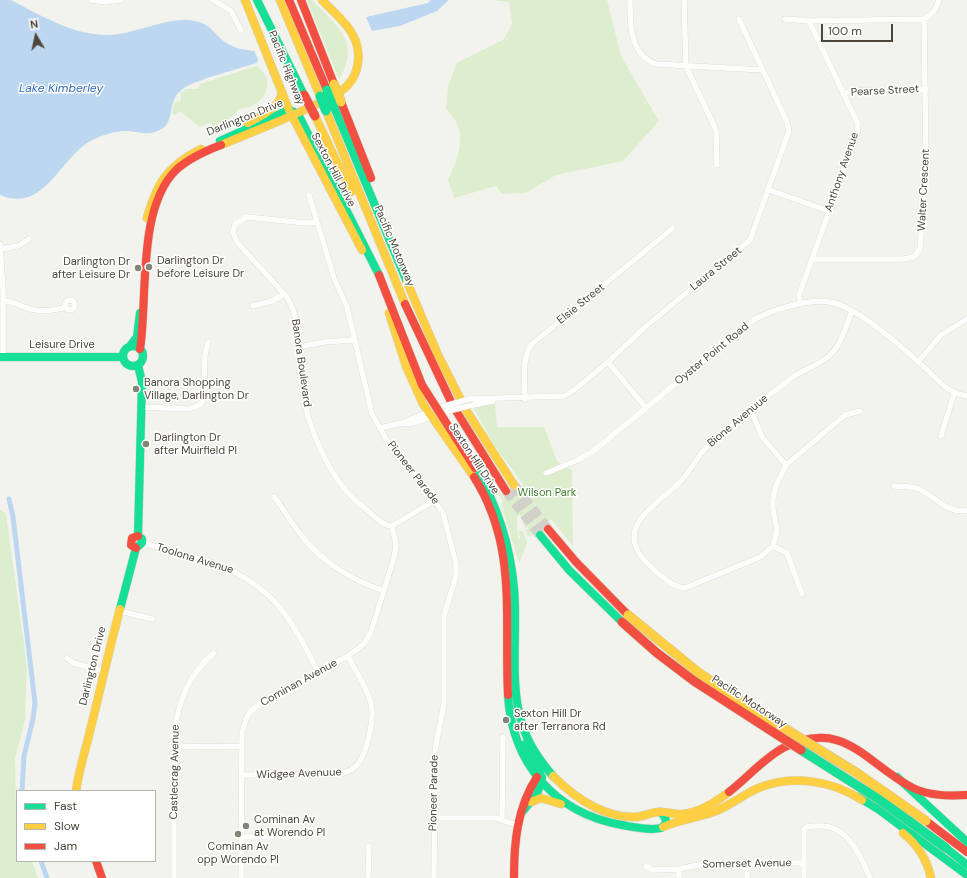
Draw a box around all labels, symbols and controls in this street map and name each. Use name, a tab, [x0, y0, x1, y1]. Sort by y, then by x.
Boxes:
north arrow	[16, 16, 56, 56]
scale bar	[823, 16, 895, 42]
text: N	[29, 17, 39, 32]
text: 100 m	[828, 23, 862, 39]
street label: Pacific Highway	[265, 29, 307, 107]
water label: Lake Kimberley	[19, 82, 103, 96]
street label: Pearse Street	[851, 83, 919, 99]
street label: Darlington Drive	[205, 97, 285, 139]
street label: Anthony Avenue	[822, 130, 862, 214]
street label: Sexton Hill Drive	[308, 131, 358, 209]
street label: Walter Crescent	[915, 148, 933, 232]
street label: Pacific Motorway	[371, 203, 417, 289]
street label: Laura Street	[688, 244, 744, 294]
place label: Darlington Dr before Leisure Dr	[157, 254, 244, 280]
place label: Darlington Dr after Leisure Dr	[52, 255, 130, 281]
marker: Darlington Dr before Leisure Dr	[144, 262, 154, 272]
marker: Darlington Dr after Leisure Dr	[133, 263, 143, 273]
street label: Elsie Street	[555, 281, 607, 327]
street label: Banora Boulevard	[288, 318, 314, 408]
street label: Oyster Point Road	[672, 320, 752, 388]
street label: Leisure Drive	[29, 338, 95, 352]
place label: Banora Shopping Village, Darlington Dr	[144, 376, 249, 402]
marker: Banora Shopping Village, Darlington Dr	[131, 384, 141, 394]
street label: Bione Avenuue	[705, 392, 771, 450]
street label: Sexton Hill Drive	[446, 421, 502, 497]
place label: Darlington Dr after Muirfield Pl	[154, 431, 237, 457]
marker: Darlington Dr after Muirfield Pl	[141, 439, 151, 449]
street label: Pioneer Parade	[384, 439, 442, 507]
park label: Wilson Park	[518, 486, 576, 500]
street label: Toolona Avenue	[155, 541, 235, 577]
street label: Darlington Drive	[77, 625, 109, 707]
street label: Cominan Avenue	[258, 656, 340, 710]
street label: Pacific Motorway	[709, 673, 789, 731]
place label: Sexton Hill Dr after Terranora Rd	[514, 707, 606, 733]
marker: Sexton Hill Dr after Terranora Rd	[501, 715, 511, 725]
street label: Castlecrag Avenue	[168, 724, 182, 820]
street label: Pioneer Parade	[427, 755, 441, 831]
street label: Widgee Avenuue	[256, 766, 342, 782]
legend	[16, 790, 156, 862]
text: Fast	[54, 798, 77, 814]
place label: Cominan Av at Worendo Pl	[254, 813, 325, 839]
text: Slow	[54, 818, 80, 834]
marker: Cominan Av at Worendo Pl	[241, 821, 251, 831]
marker: Cominan Av opp Worendo Pl	[233, 829, 243, 839]
text: Jam	[54, 838, 77, 854]
place label: Cominan Av opp Worendo Pl	[197, 840, 279, 866]
street label: Somerset Avenue	[702, 857, 792, 871]

